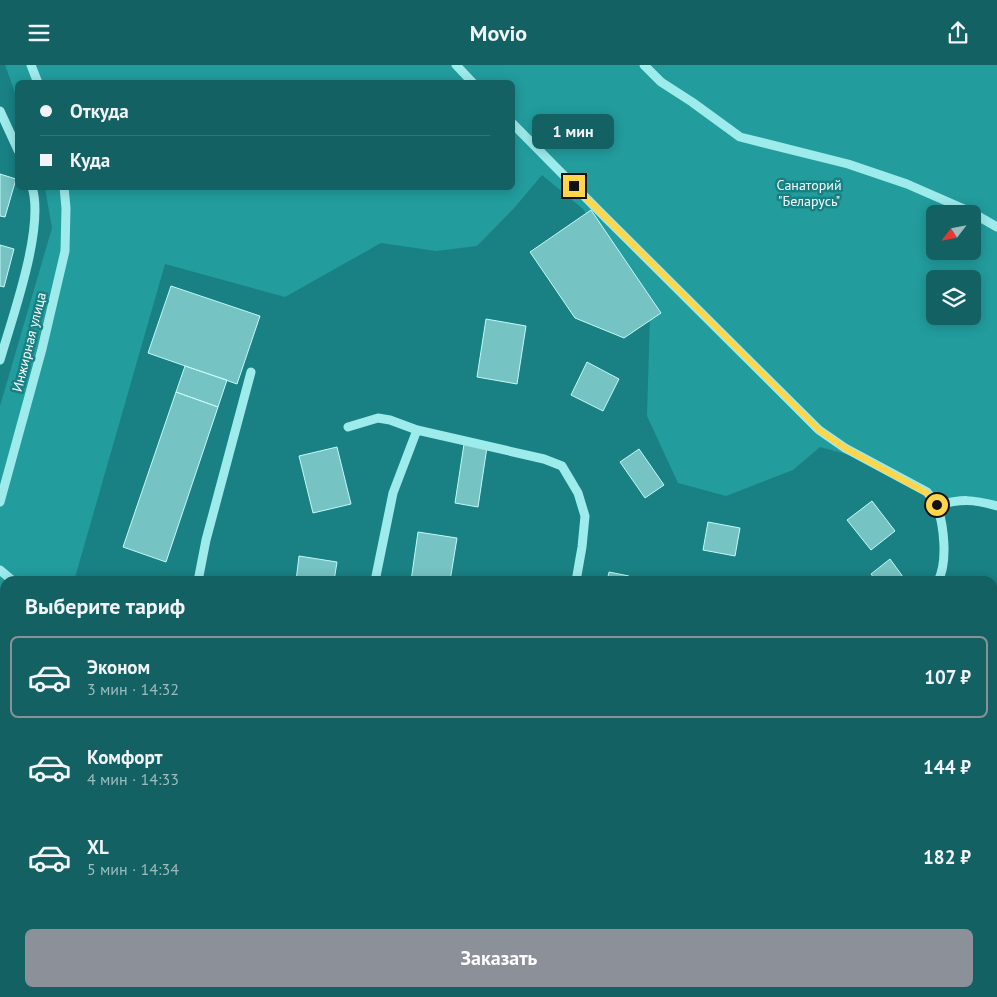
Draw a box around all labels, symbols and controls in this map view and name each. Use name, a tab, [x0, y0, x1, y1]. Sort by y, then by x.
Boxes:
icon: menu	[25, 19, 53, 47]
text: Movio	[470, 19, 527, 47]
icon: share	[944, 19, 972, 47]
text: Откуда	[70, 99, 129, 123]
callout: 1 мин	[533, 113, 615, 149]
text: 1 мин	[552, 121, 594, 141]
text: Куда	[70, 148, 110, 172]
route end	[563, 175, 585, 197]
park label: Санаторий "Беларусь"	[776, 176, 842, 210]
north arrow	[926, 205, 981, 260]
map controls	[926, 205, 981, 325]
button: layers	[926, 270, 981, 325]
street label: Инжирная улица	[8, 290, 50, 394]
route start	[926, 494, 948, 516]
text: Выберите тариф	[25, 592, 185, 620]
icon: car	[27, 655, 72, 700]
text: Эконом	[87, 655, 150, 679]
text: 107 ₽	[924, 665, 971, 689]
text: 3 мин · 14:32	[87, 679, 179, 699]
icon: car	[27, 745, 72, 790]
text: Комфорт	[87, 745, 163, 769]
text: 144 ₽	[923, 755, 971, 779]
text: 4 мин · 14:33	[87, 769, 179, 789]
icon: car	[27, 835, 72, 880]
text: XL	[87, 835, 109, 859]
text: 182 ₽	[923, 845, 971, 869]
text: 5 мин · 14:34	[87, 859, 179, 879]
button: Заказать	[25, 929, 973, 987]

